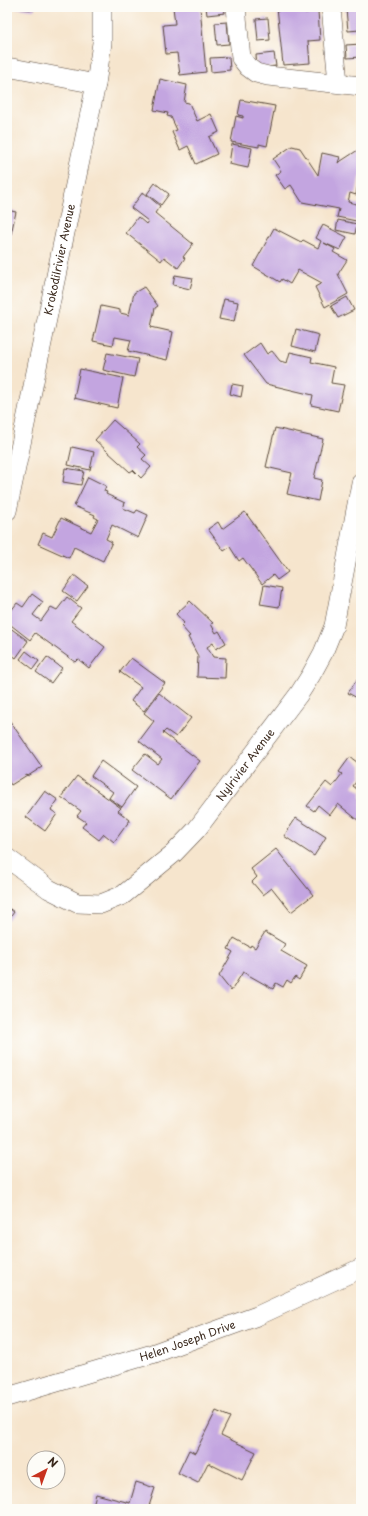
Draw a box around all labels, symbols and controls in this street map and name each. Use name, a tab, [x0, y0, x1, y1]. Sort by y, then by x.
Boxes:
street label: Krokodilrivier Avenue	[39, 202, 79, 316]
street label: Nylrivier Avenue	[212, 725, 278, 805]
street label: Helen Joseph Drive	[137, 1315, 238, 1365]
north arrow	[26, 1450, 66, 1490]
text: N	[44, 1453, 62, 1472]

